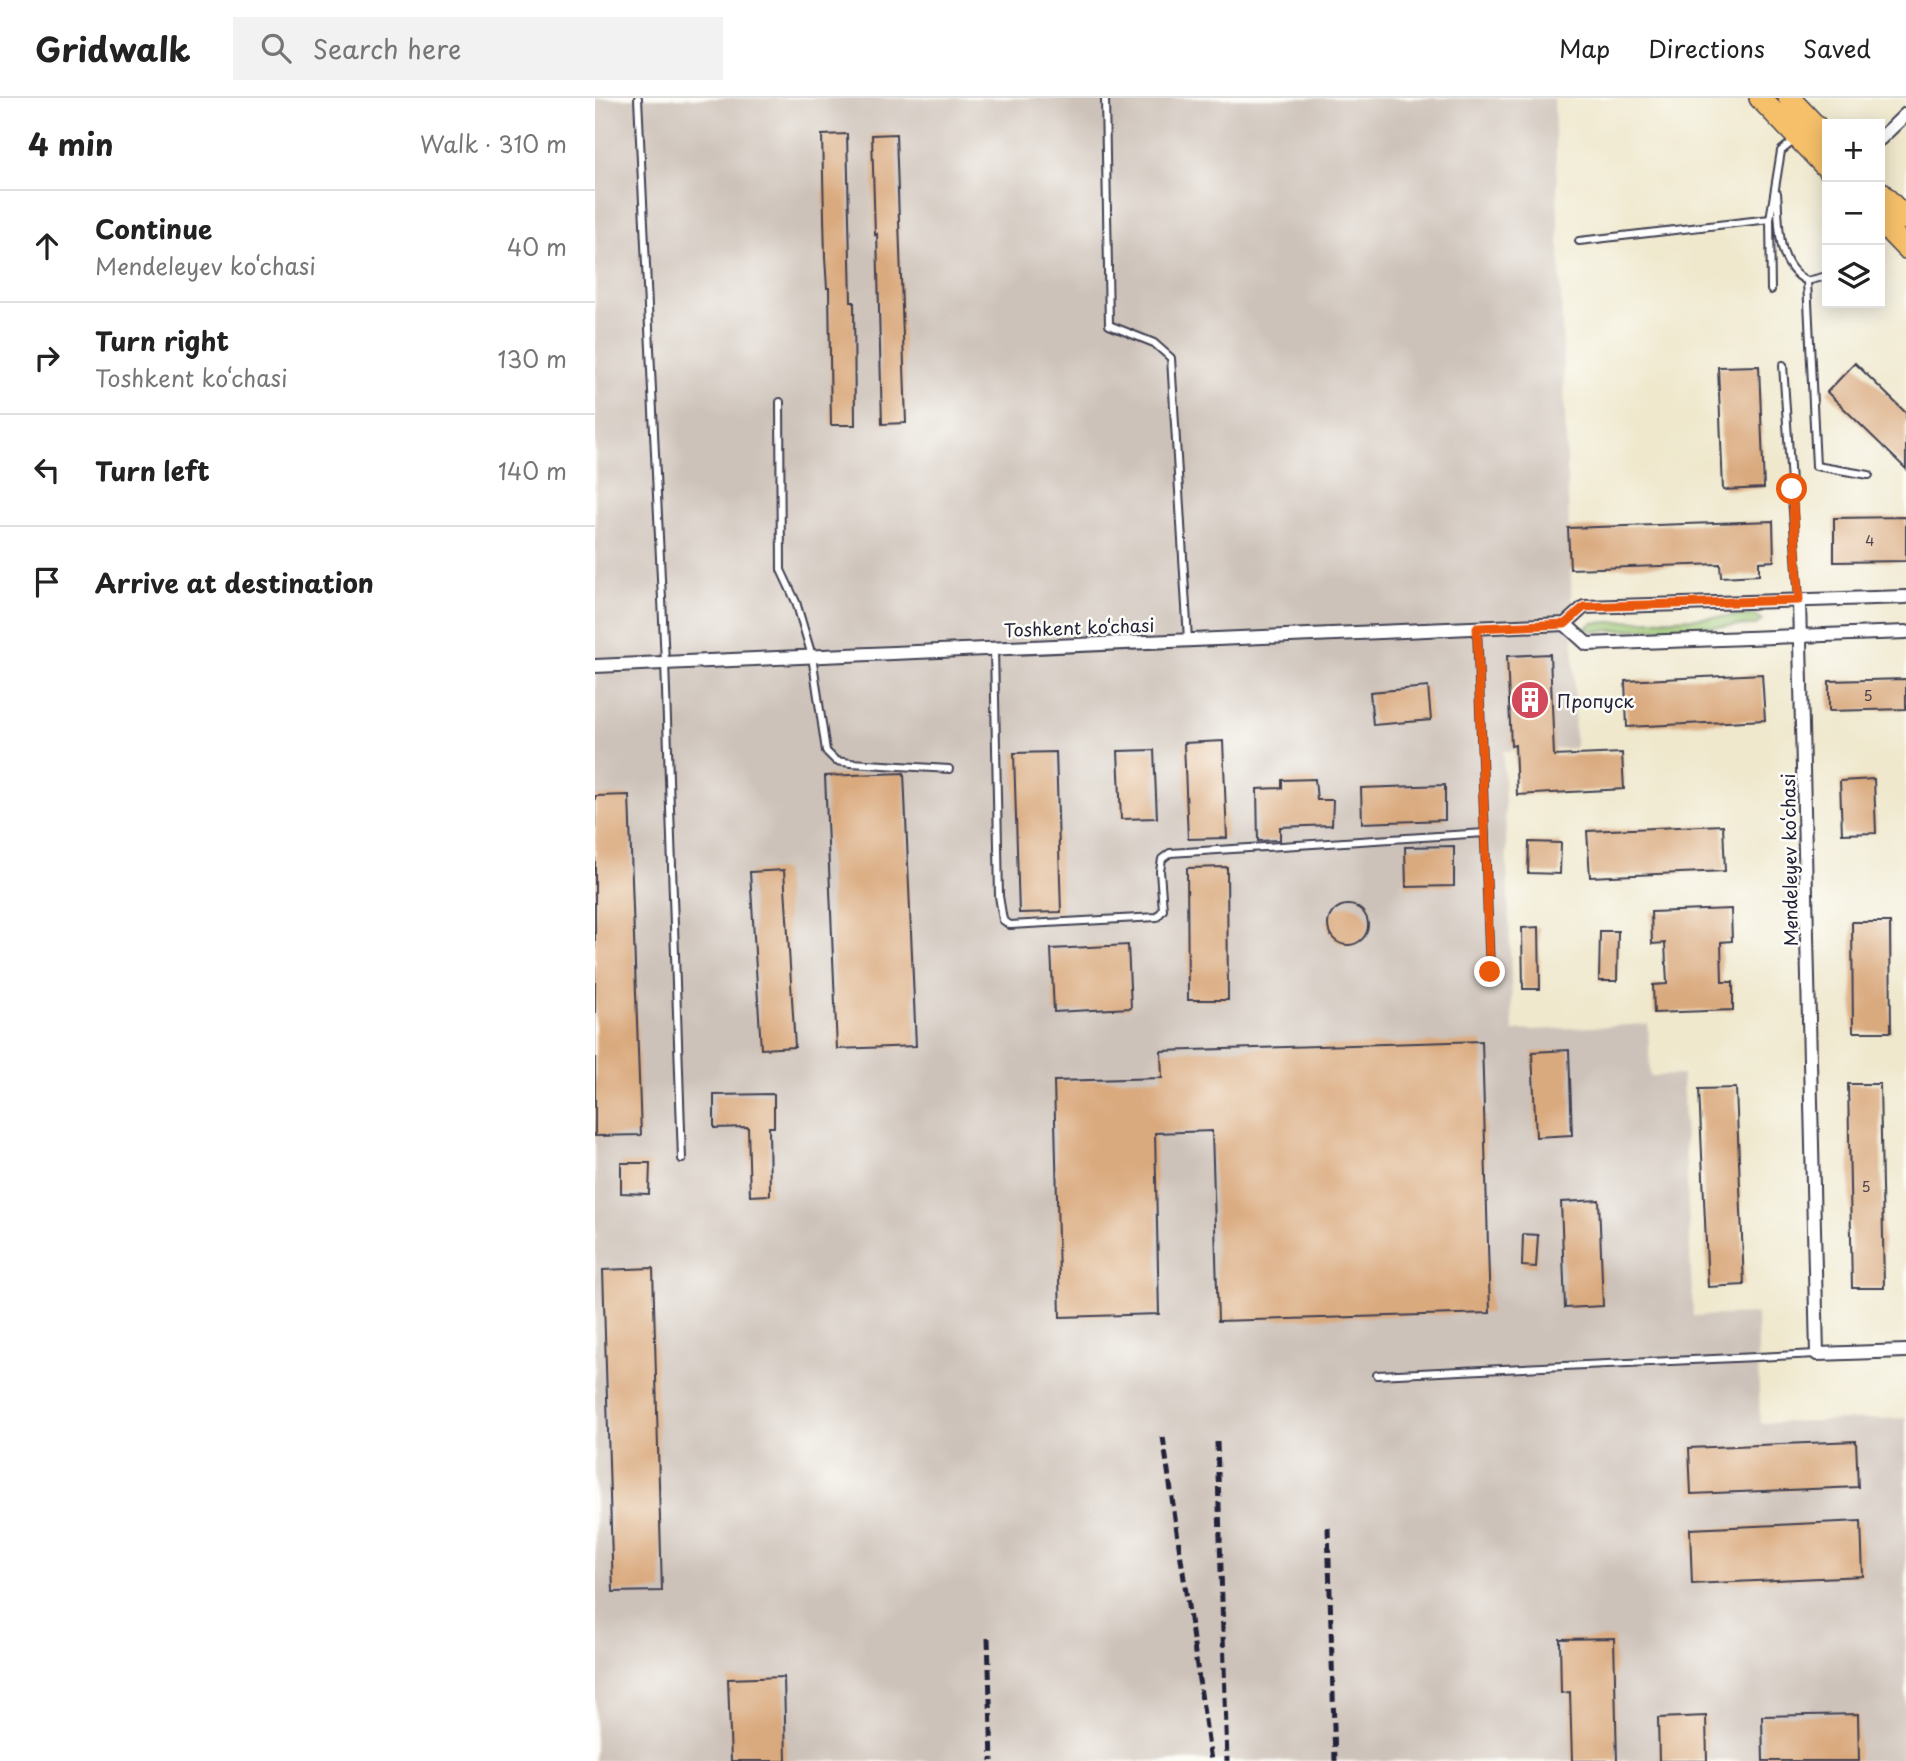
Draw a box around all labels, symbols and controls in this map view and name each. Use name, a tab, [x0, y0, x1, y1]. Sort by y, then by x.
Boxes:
search box	[233, 17, 723, 80]
text: Gridwalk	[35, 23, 191, 73]
icon: search	[257, 29, 295, 67]
text: Search here	[313, 29, 461, 68]
text: Map	[1559, 30, 1610, 66]
text: Directions	[1648, 30, 1765, 66]
text: Saved	[1803, 30, 1871, 66]
map controls	[1822, 119, 1885, 308]
button: +	[1822, 119, 1885, 182]
text: 4 min	[28, 121, 114, 166]
text: Walk · 310 m	[420, 126, 567, 161]
button: −	[1822, 182, 1885, 245]
text: Continue	[95, 209, 212, 248]
icon: ahead	[28, 227, 66, 265]
text: 40 m	[507, 229, 567, 264]
button: layers	[1822, 245, 1885, 308]
text: Mendeleyev ko‘chasi	[95, 248, 316, 283]
text: Turn right	[95, 321, 229, 360]
icon: right	[28, 339, 66, 377]
text: 130 m	[497, 341, 567, 376]
text: Toshkent ko‘chasi	[95, 360, 288, 395]
icon: left	[28, 451, 66, 489]
text: Turn left	[95, 451, 210, 490]
text: 140 m	[498, 453, 567, 488]
route start	[1776, 473, 1807, 504]
house number: 4	[1865, 530, 1875, 551]
icon: arrive	[28, 563, 66, 601]
text: Arrive at destination	[95, 563, 374, 602]
street label: Toshkent ko‘chasi	[1003, 611, 1155, 643]
building icon: Пропуск	[1509, 679, 1551, 721]
house number: 5	[1863, 685, 1873, 706]
place label: Пропуск	[1557, 687, 1634, 714]
street label: Mendeleyev ko‘chasi	[1774, 773, 1804, 947]
route end	[1474, 956, 1505, 987]
house number: 5	[1861, 1176, 1871, 1197]

